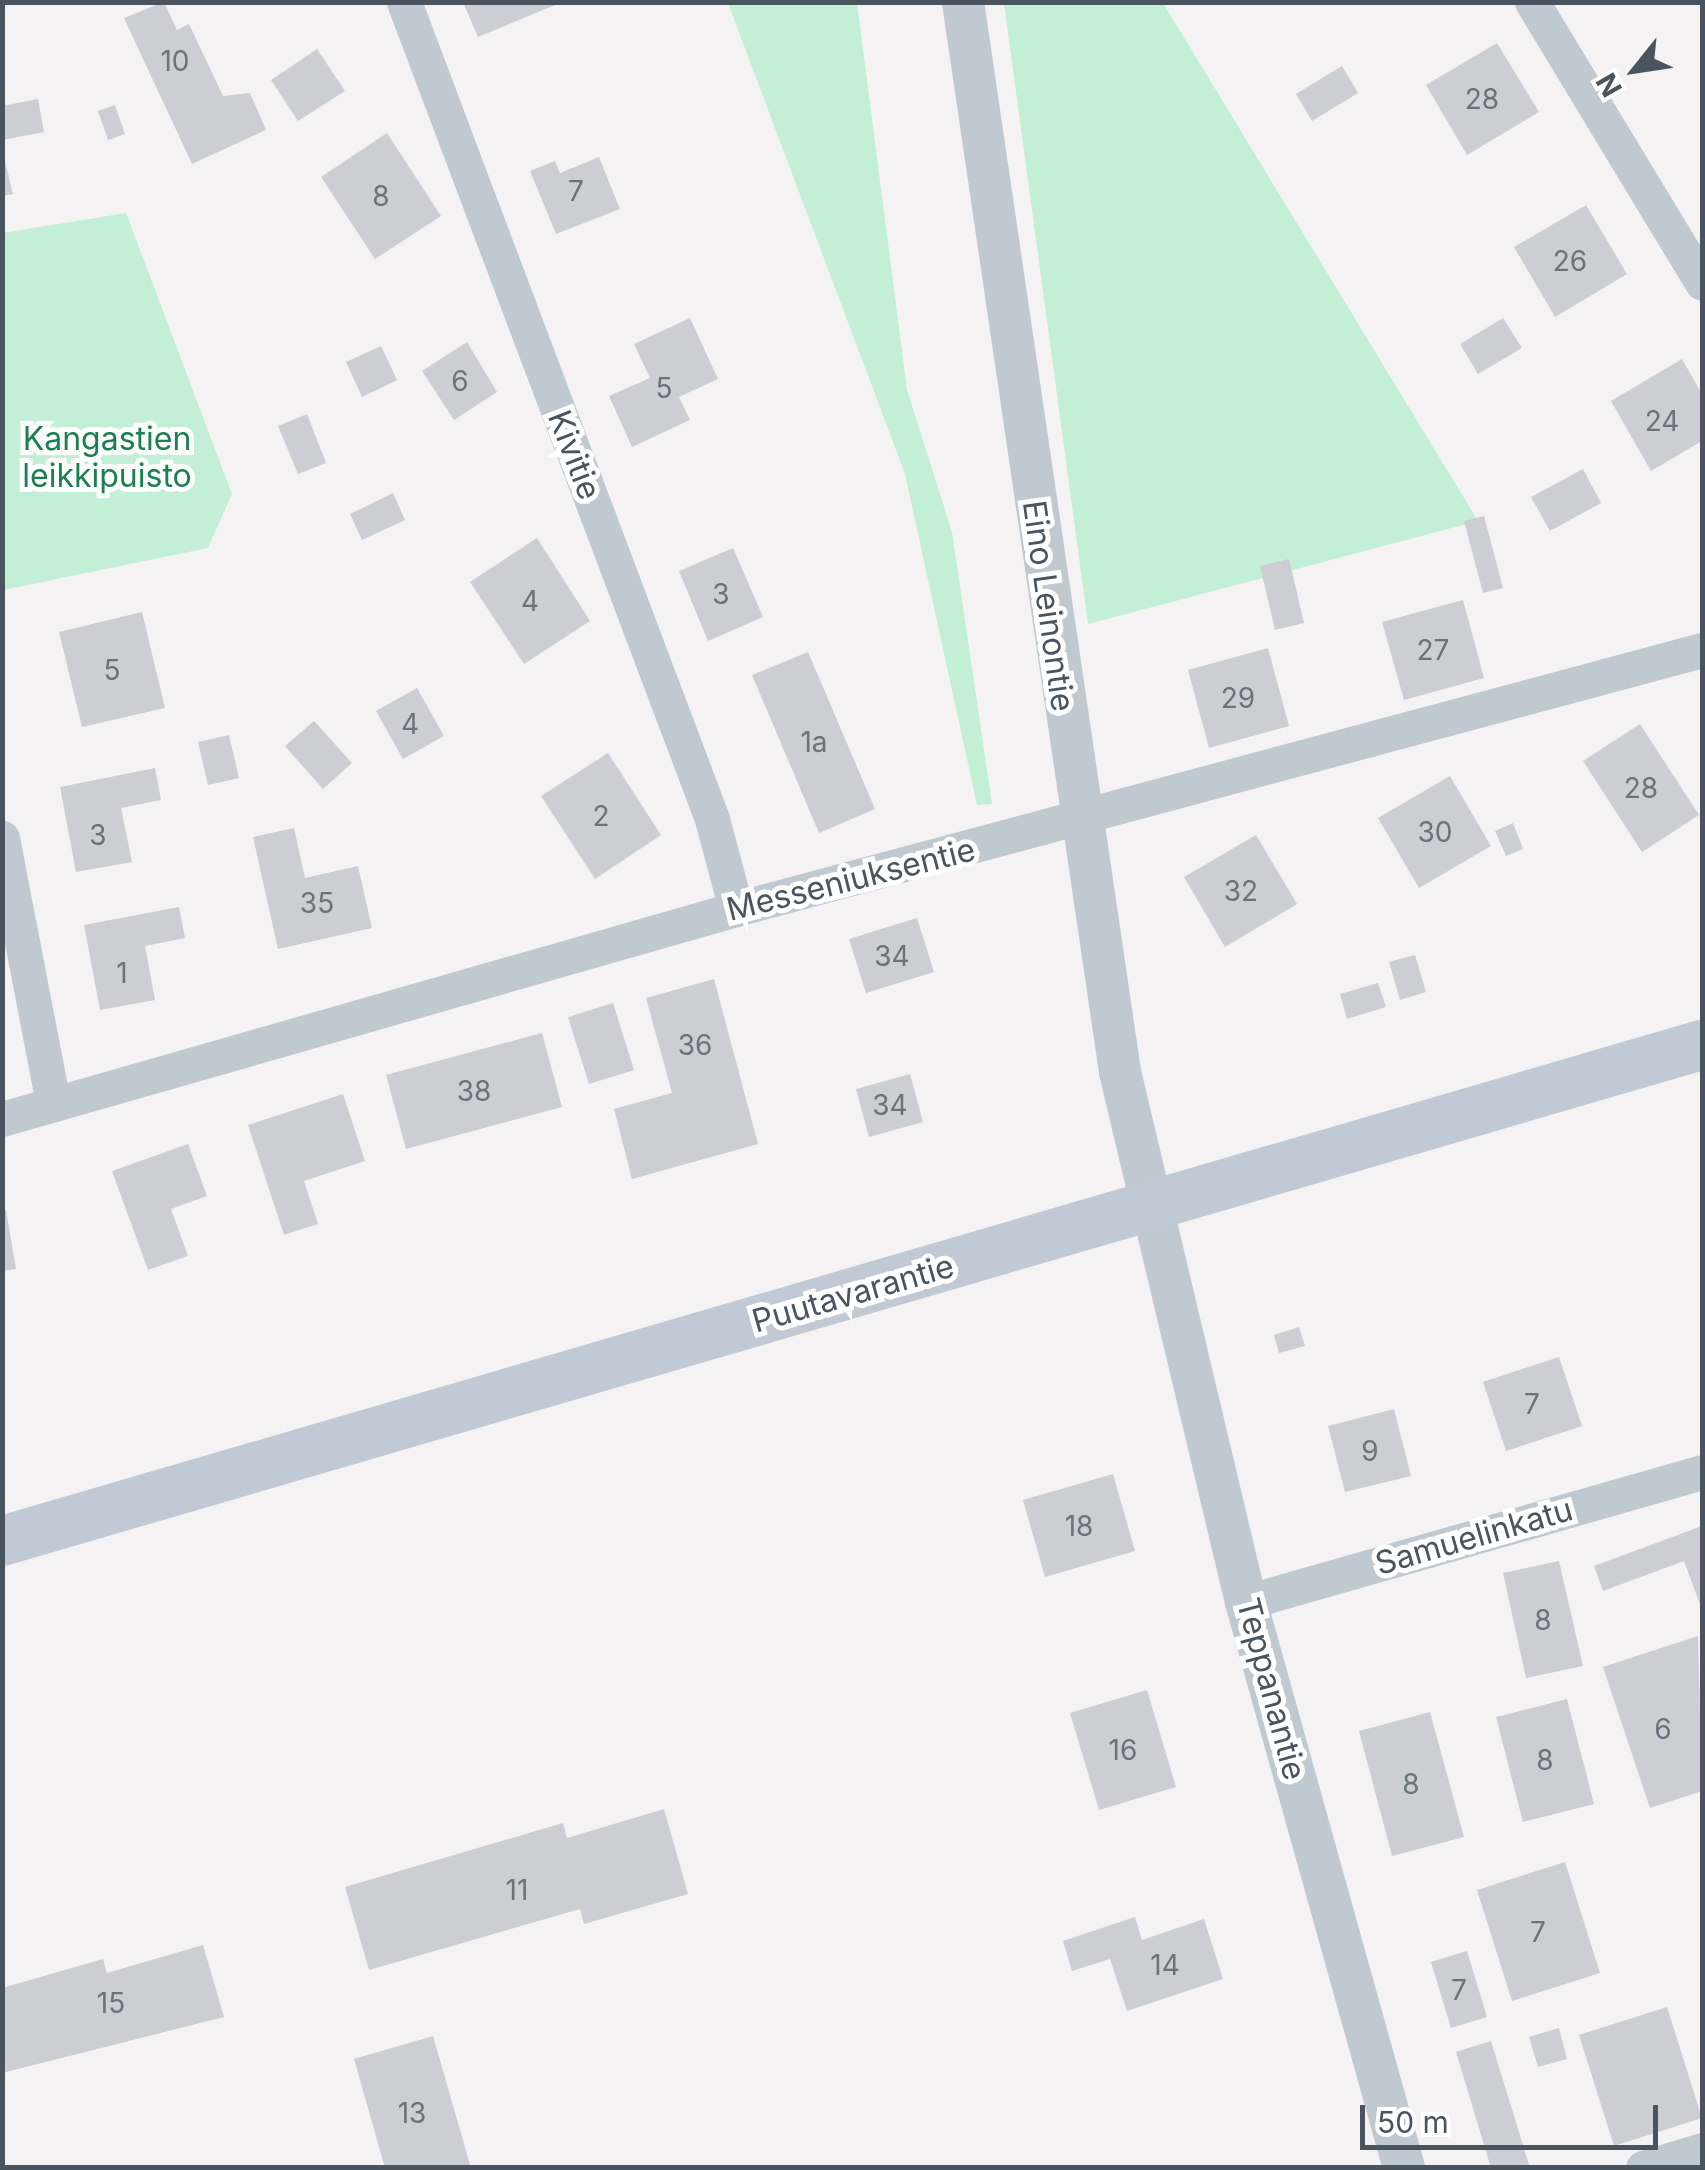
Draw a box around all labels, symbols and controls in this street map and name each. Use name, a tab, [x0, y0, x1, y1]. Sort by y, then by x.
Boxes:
north arrow	[1585, 20, 1685, 120]
house number: 10	[160, 44, 190, 78]
text: N	[1589, 67, 1629, 103]
house number: 28	[1465, 82, 1499, 116]
house number: 7	[568, 174, 584, 208]
house number: 8	[372, 179, 390, 213]
house number: 26	[1553, 244, 1587, 278]
house number: 6	[451, 364, 469, 398]
house number: 5	[655, 371, 673, 405]
house number: 24	[1645, 404, 1679, 438]
street label: Kivitie	[540, 405, 608, 505]
park label: Kangastien leikkipuisto	[22, 421, 192, 496]
street label: Eino Leinontie	[1014, 498, 1082, 714]
house number: 3	[712, 577, 730, 611]
house number: 4	[521, 584, 539, 618]
house number: 27	[1417, 633, 1449, 667]
house number: 5	[103, 653, 121, 687]
house number: 29	[1221, 681, 1255, 715]
house number: 4	[401, 707, 419, 741]
house number: 1a	[800, 725, 828, 759]
house number: 28	[1624, 771, 1658, 805]
house number: 2	[592, 799, 610, 833]
house number: 30	[1418, 815, 1452, 849]
house number: 3	[89, 818, 107, 852]
street label: Messeniuksentie	[723, 831, 979, 929]
house number: 32	[1224, 874, 1258, 908]
house number: 35	[300, 886, 334, 920]
house number: 34	[874, 939, 910, 973]
house number: 1	[116, 956, 128, 990]
house number: 36	[678, 1028, 712, 1062]
house number: 38	[457, 1074, 491, 1108]
house number: 34	[872, 1088, 908, 1122]
street label: Puutavarantie	[748, 1247, 958, 1341]
house number: 7	[1524, 1387, 1540, 1421]
house number: 9	[1361, 1434, 1379, 1468]
street label: Samuelinkatu	[1371, 1491, 1577, 1583]
house number: 18	[1065, 1509, 1093, 1543]
street label: Teppanantie	[1228, 1594, 1314, 1784]
house number: 8	[1534, 1603, 1552, 1637]
house number: 6	[1654, 1712, 1672, 1746]
house number: 16	[1109, 1733, 1137, 1767]
house number: 8	[1536, 1743, 1554, 1777]
house number: 8	[1402, 1767, 1420, 1801]
house number: 11	[506, 1873, 528, 1907]
house number: 7	[1530, 1915, 1546, 1949]
house number: 14	[1150, 1948, 1180, 1982]
house number: 7	[1451, 1973, 1467, 2007]
house number: 15	[97, 1986, 125, 2020]
scale bar	[1365, 2085, 1662, 2147]
house number: 13	[398, 2096, 426, 2130]
text: 50 m	[1377, 2104, 1449, 2140]

